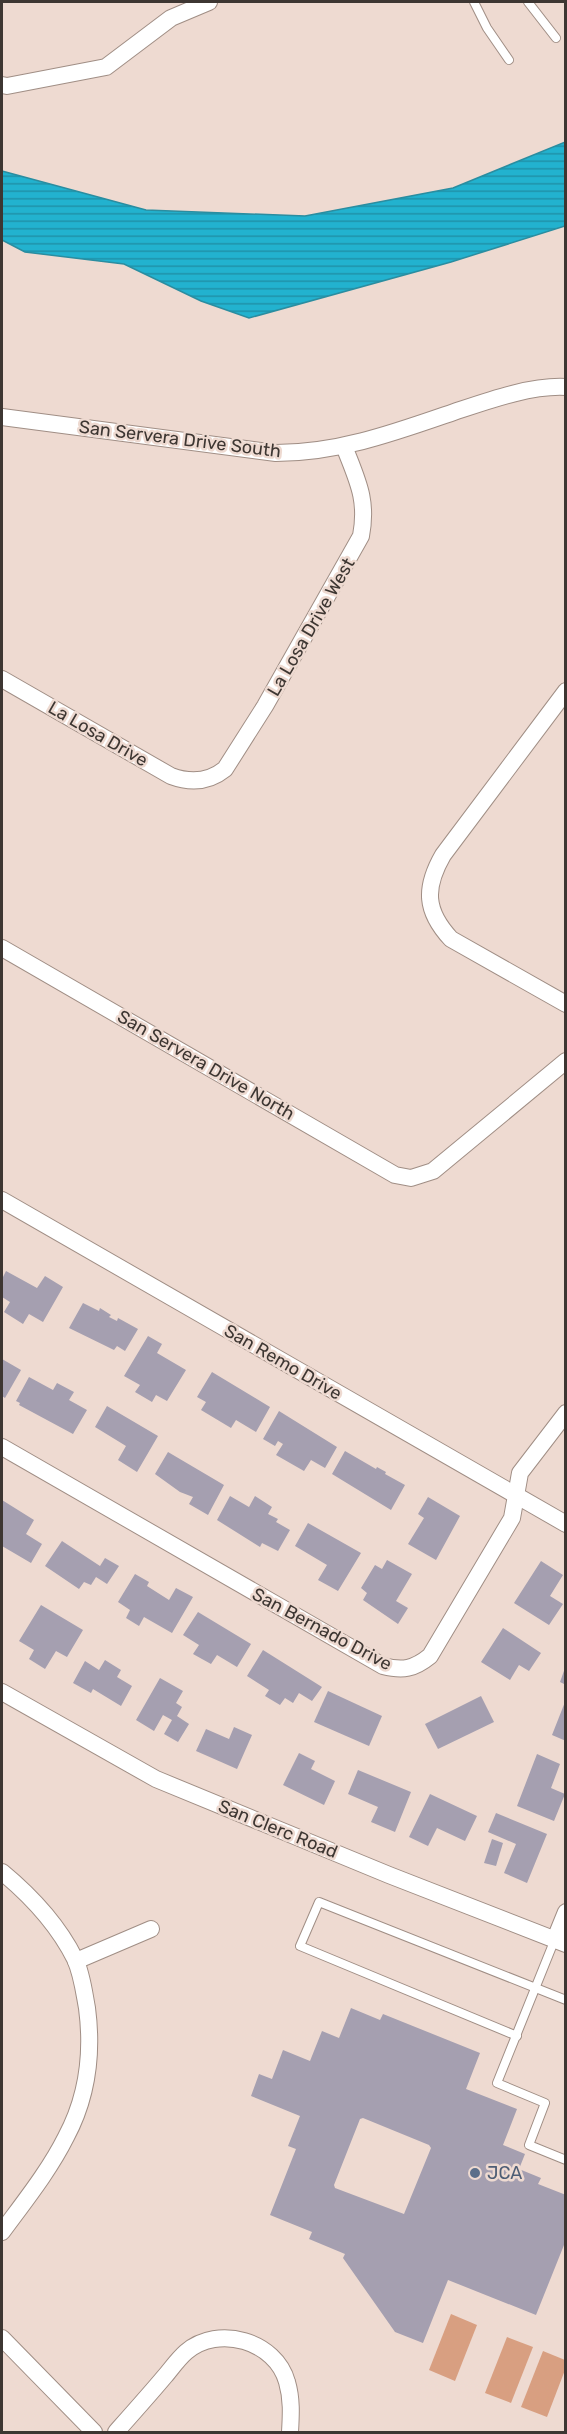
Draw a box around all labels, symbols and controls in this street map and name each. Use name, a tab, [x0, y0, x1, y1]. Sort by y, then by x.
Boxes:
street label: San Servera Drive South	[78, 416, 282, 462]
street label: La Losa Drive West	[262, 554, 360, 700]
street label: La Losa Drive	[44, 697, 152, 771]
street label: San Servera Drive North	[114, 1005, 298, 1125]
street label: San Remo Drive	[220, 1319, 346, 1405]
street label: San Bernado Drive	[248, 1583, 396, 1675]
street label: San Clerc Road	[215, 1795, 341, 1863]
place label: JCA	[487, 2162, 522, 2184]
marker: JCA	[468, 2166, 482, 2180]

